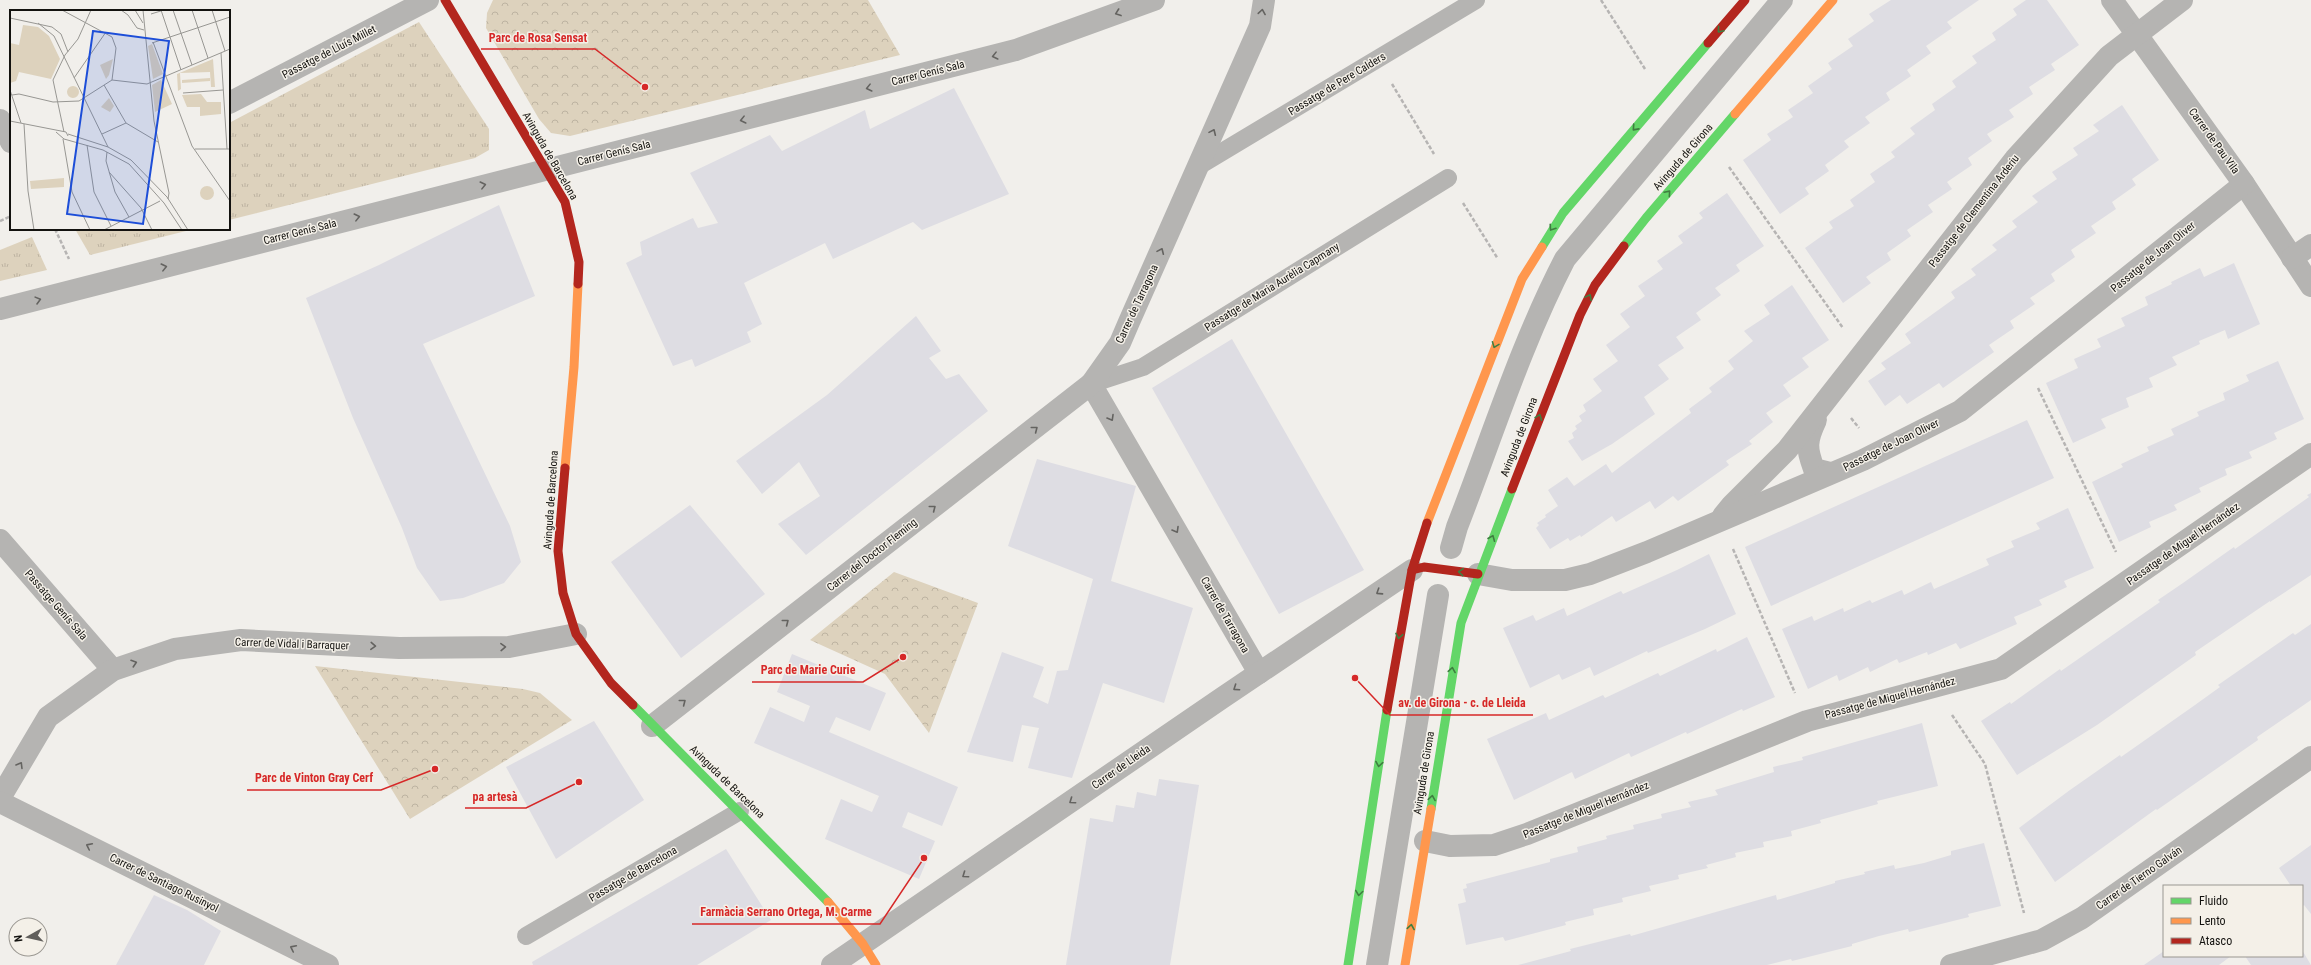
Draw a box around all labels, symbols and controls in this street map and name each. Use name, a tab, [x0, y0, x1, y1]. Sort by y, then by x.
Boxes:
one-way arrow	[1114, 9, 1121, 17]
one-way arrow	[1258, 9, 1266, 15]
inset map	[10, 10, 230, 230]
street label: Passatge de Lluís Millet	[280, 23, 378, 81]
callout: Parc de Rosa Sensat	[481, 25, 595, 49]
one-way arrow	[1717, 25, 1724, 32]
text: Parc de Rosa Sensat	[489, 31, 588, 45]
street label: Passatge de Pere Calders	[1286, 50, 1388, 118]
one-way arrow	[992, 51, 998, 59]
street label: Carrer Genís Sala	[890, 58, 966, 88]
one-way arrow	[866, 83, 872, 91]
street label: Carrer de Pau Vila	[2186, 106, 2242, 176]
street label: Avinguda de Barcelona	[520, 110, 580, 202]
one-way arrow	[740, 115, 747, 124]
street label: Avinguda de Girona	[1650, 121, 1716, 193]
one-way arrow	[1632, 124, 1639, 131]
one-way arrow	[1208, 128, 1216, 136]
street label: Carrer Genís Sala	[576, 138, 652, 168]
street label: Passatge de Clementina Arderiu	[1926, 152, 2022, 270]
one-way arrow	[480, 181, 486, 189]
one-way arrow	[1663, 191, 1670, 198]
one-way arrow	[353, 213, 360, 222]
street label: Carrer Genís Sala	[262, 217, 338, 247]
street label: Passatge de Joan Oliver	[2108, 219, 2198, 295]
one-way arrow	[1550, 224, 1557, 231]
street label: Passatge de Maria Aurèlia Capmany	[1202, 240, 1342, 334]
one-way arrow	[1156, 247, 1164, 254]
street label: Carrer de Tarragona	[1113, 262, 1161, 346]
one-way arrow	[160, 263, 167, 272]
one-way arrow	[1585, 294, 1592, 301]
one-way arrow	[35, 296, 41, 304]
one-way arrow	[1492, 341, 1500, 348]
street label: Avinguda de Girona	[1498, 395, 1540, 479]
one-way arrow	[1535, 413, 1543, 420]
one-way arrow	[1106, 414, 1113, 421]
street label: Passatge de Joan Oliver	[1841, 416, 1942, 474]
one-way arrow	[1031, 426, 1038, 433]
street label: Avinguda de Barcelona	[541, 450, 561, 550]
street label: Passatge de Miguel Hernández	[2124, 500, 2242, 588]
one-way arrow	[928, 506, 935, 513]
street label: Carrer del Doctor Fleming	[824, 516, 920, 594]
one-way arrow	[1172, 526, 1179, 533]
one-way arrow	[1488, 534, 1496, 541]
street label: Passatge Genís Sala	[22, 567, 90, 643]
one-way arrow	[1458, 568, 1464, 577]
street label: Carrer de Tarragona	[1198, 575, 1252, 655]
one-way arrow	[1376, 587, 1383, 594]
one-way arrow	[781, 620, 788, 627]
one-way arrow	[1395, 633, 1404, 639]
street label: Carrer de Vidal i Barraquer	[235, 636, 350, 653]
one-way arrow	[370, 642, 376, 651]
one-way arrow	[500, 643, 506, 651]
callout: Parc de Marie Curie	[752, 658, 863, 682]
one-way arrow	[131, 659, 138, 668]
text: Parc de Marie Curie	[761, 663, 856, 677]
one-way arrow	[1448, 667, 1456, 673]
street label: Passatge de Miguel Hernández	[1823, 674, 1957, 722]
one-way arrow	[1234, 683, 1241, 690]
callout: av. de Girona - c. de Lleida	[1390, 691, 1533, 715]
text: av. de Girona - c. de Lleida	[1398, 696, 1526, 710]
one-way arrow	[679, 700, 686, 707]
street label: Avinguda de Girona	[1411, 730, 1437, 816]
street label: Carrer de Lleida	[1089, 742, 1153, 792]
street label: Avinguda de Barcelona	[687, 743, 767, 821]
one-way arrow	[1375, 761, 1384, 768]
one-way arrow	[15, 762, 22, 769]
callout: Parc de Vinton Gray Cerf	[247, 766, 381, 790]
text: Parc de Vinton Gray Cerf	[255, 771, 373, 785]
street label: Passatge de Miguel Hernández	[1521, 779, 1651, 841]
callout: pa artesà	[465, 784, 526, 808]
text: pa artesà	[473, 790, 518, 804]
one-way arrow	[1427, 795, 1436, 801]
one-way arrow	[1069, 796, 1076, 803]
one-way arrow	[85, 843, 93, 851]
street label: Passatge de Barcelona	[587, 843, 679, 905]
street label: Carrer de Tierno Galván	[2094, 844, 2184, 912]
street label: Carrer de Santiago Rusinyol	[107, 851, 221, 915]
one-way arrow	[962, 870, 969, 877]
legend	[2163, 885, 2303, 957]
one-way arrow	[1355, 890, 1364, 896]
text: Fluido	[2199, 894, 2228, 908]
callout: Farmàcia Serrano Ortega, M. Carme	[692, 900, 880, 924]
text: Farmàcia Serrano Ortega, M. Carme	[700, 905, 872, 919]
text: Lento	[2199, 914, 2226, 928]
north arrow	[8, 917, 48, 957]
one-way arrow	[1406, 923, 1415, 930]
text: N	[12, 934, 25, 943]
text: Atasco	[2199, 934, 2232, 948]
one-way arrow	[289, 945, 297, 952]

